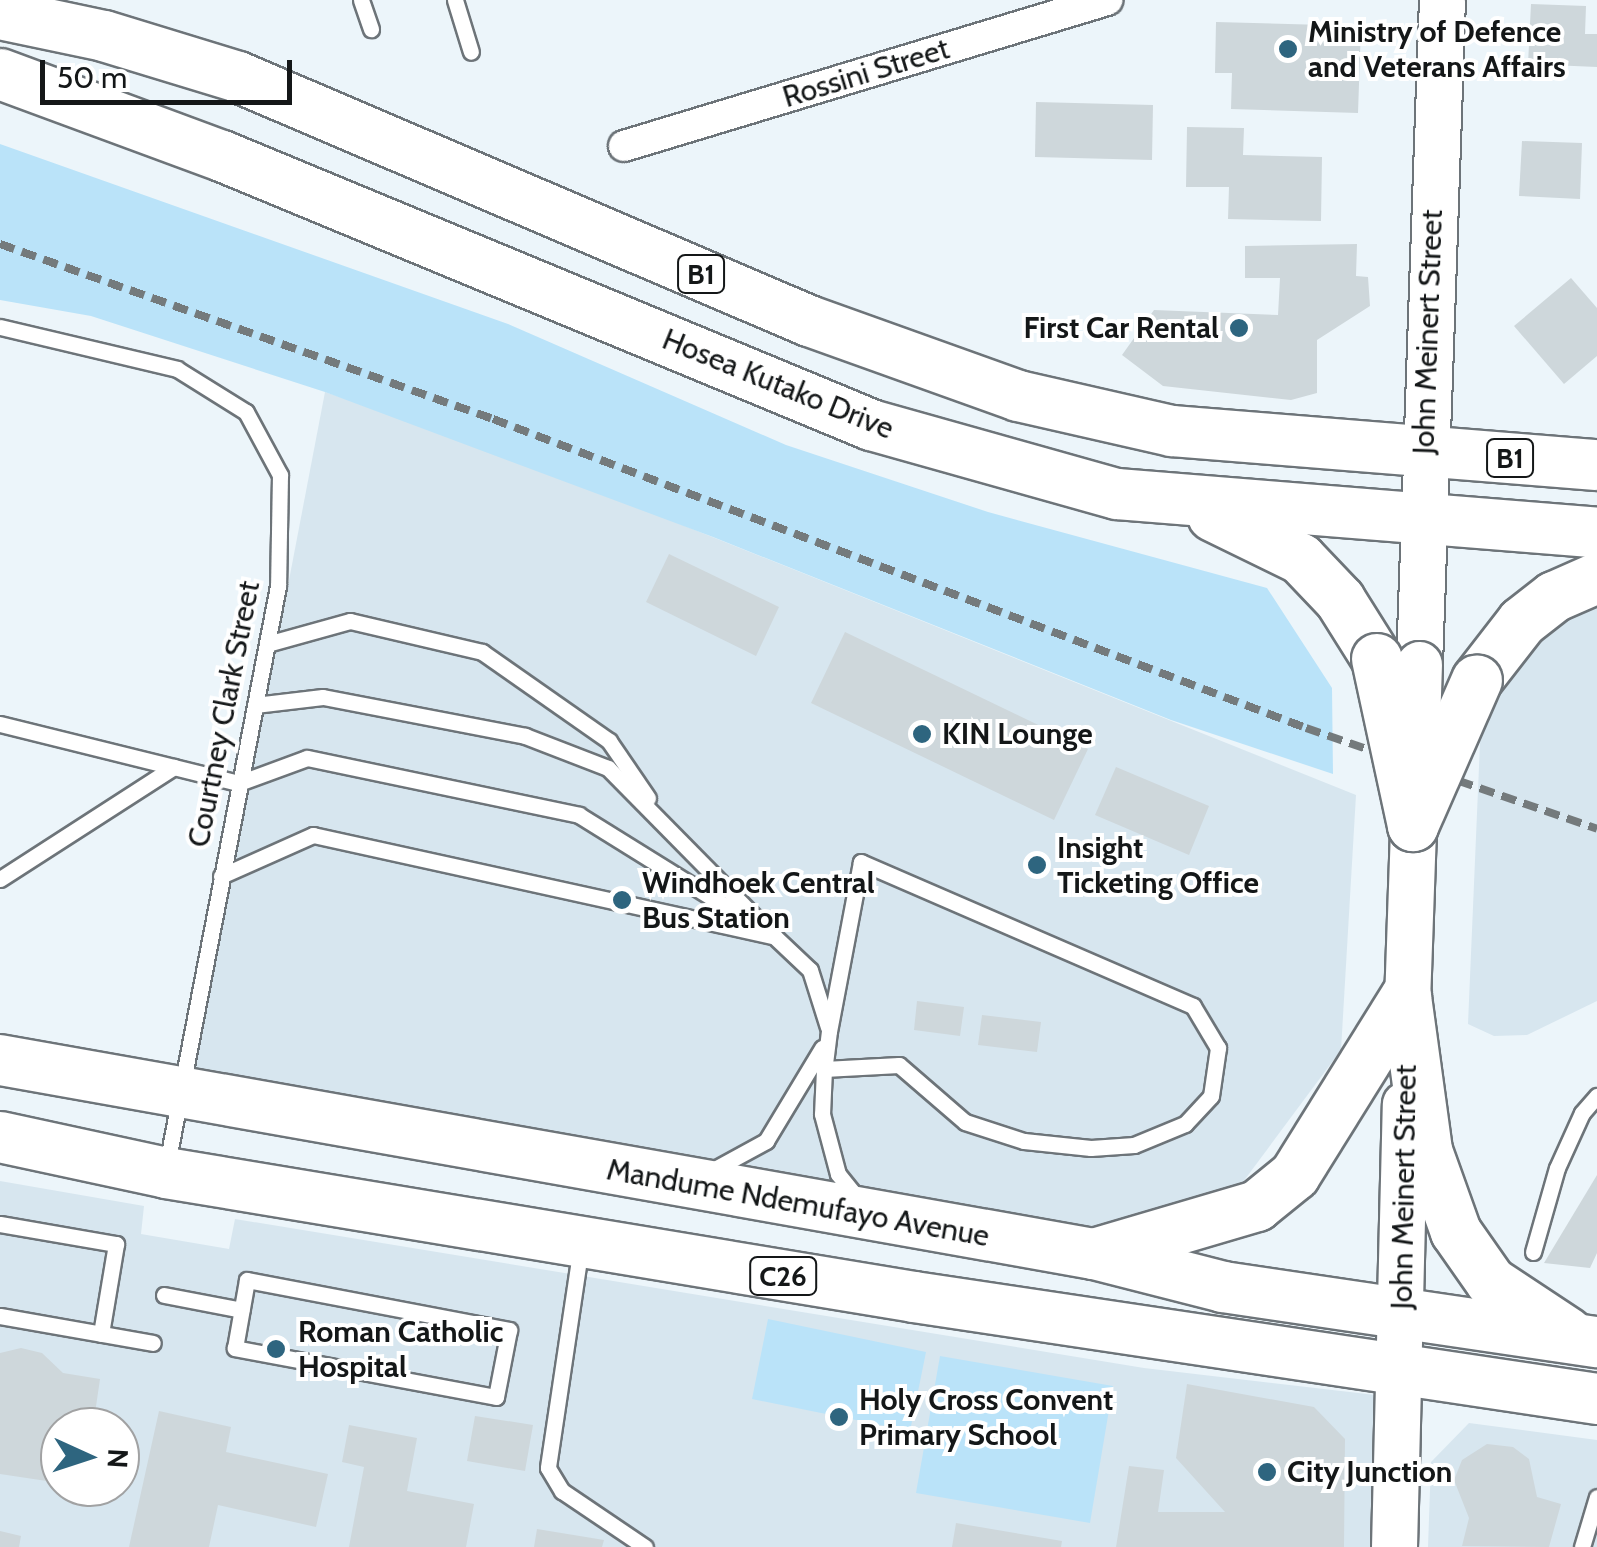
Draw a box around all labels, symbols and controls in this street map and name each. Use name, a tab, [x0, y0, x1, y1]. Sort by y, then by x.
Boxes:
place label: Ministry of Defence and Veterans Affairs	[1308, 14, 1566, 84]
street label: Rossini Street	[778, 31, 954, 115]
marker: Ministry of Defence and Veterans Affairs	[1277, 38, 1299, 60]
scale bar	[45, 40, 298, 102]
text: 50 m	[57, 59, 127, 96]
street label: John Meinert Street	[1406, 209, 1450, 455]
road number: B1	[676, 251, 726, 297]
place label: First Car Rental	[1024, 310, 1219, 346]
marker: First Car Rental	[1228, 317, 1250, 339]
street label: Hosea Kutako Drive	[657, 321, 899, 447]
road number: B1	[1485, 435, 1535, 481]
street label: Courtney Clark Street	[181, 578, 267, 850]
place label: KIN Lounge	[942, 716, 1093, 752]
marker: KIN Lounge	[911, 723, 933, 745]
place label: Insight Ticketing Office	[1057, 830, 1259, 900]
marker: Insight Ticketing Office	[1026, 854, 1048, 876]
place label: Windhoek Central Bus Station	[642, 865, 875, 936]
marker: Windhoek Central Bus Station	[611, 889, 633, 911]
street label: John Meinert Street	[1384, 1064, 1424, 1310]
street label: Mandume Ndemufayo Avenue	[604, 1152, 992, 1254]
road number: C26	[748, 1253, 818, 1299]
place label: Roman Catholic Hospital	[298, 1314, 503, 1384]
marker: Roman Catholic Hospital	[263, 1336, 289, 1362]
place label: Holy Cross Convent Primary School	[859, 1382, 1113, 1452]
marker: Holy Cross Convent Primary School	[828, 1406, 850, 1428]
north arrow	[40, 1407, 140, 1507]
text: N	[100, 1448, 135, 1469]
place label: City Junction	[1287, 1454, 1452, 1490]
marker: City Junction	[1256, 1461, 1278, 1483]

